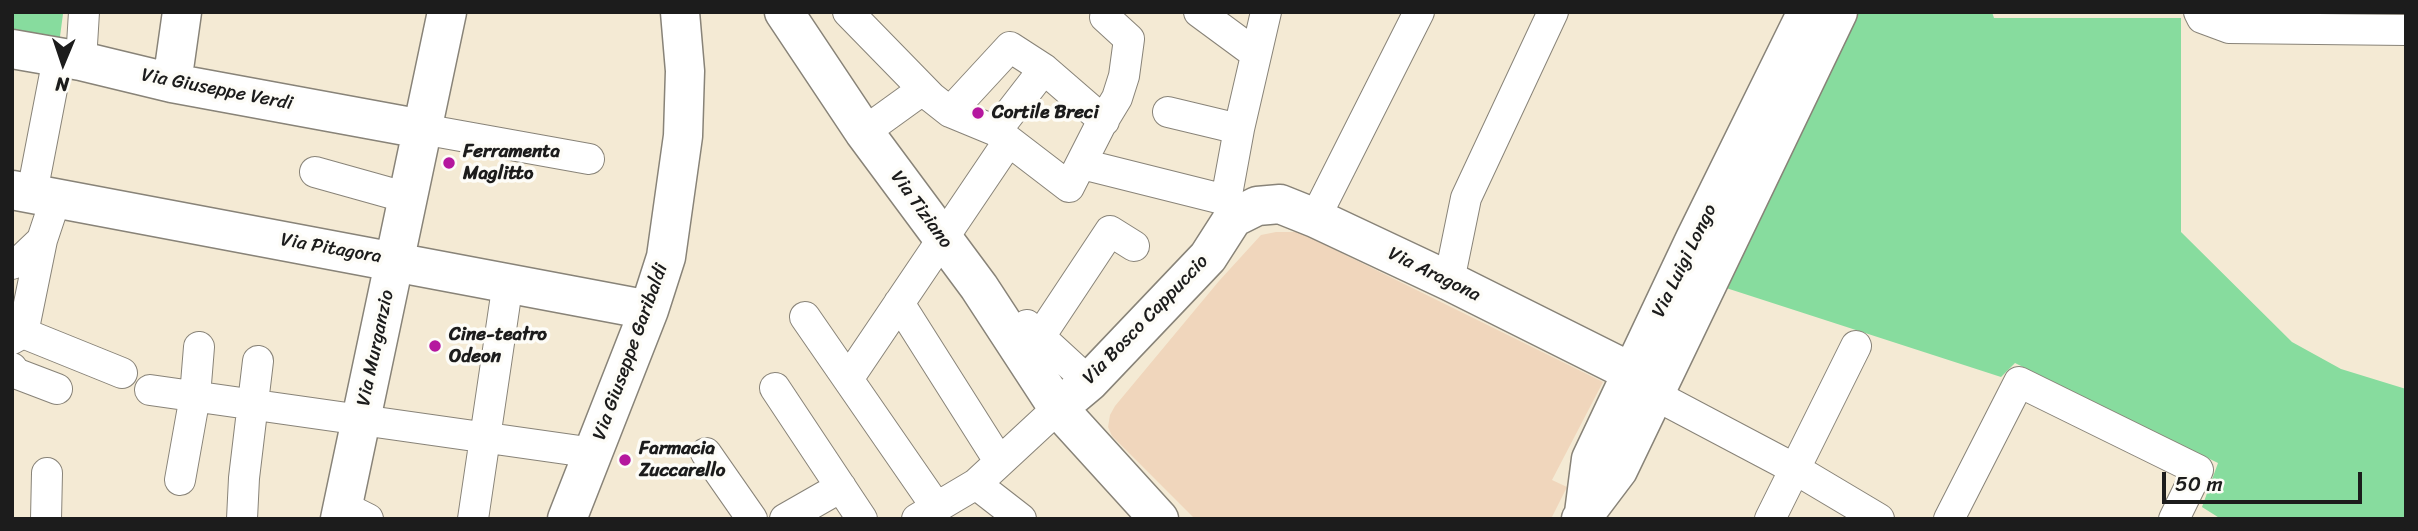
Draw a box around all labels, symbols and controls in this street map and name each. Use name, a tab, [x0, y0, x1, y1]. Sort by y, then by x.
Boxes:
north arrow	[28, 28, 98, 98]
street label: Via Giuseppe Verdi	[139, 64, 295, 116]
text: N	[55, 68, 69, 101]
place label: Cortile Breci	[992, 102, 1099, 124]
marker: Cortile Breci	[970, 105, 986, 121]
place label: Ferramenta Maglitto	[463, 141, 560, 185]
marker: Ferramenta Maglitto	[441, 155, 457, 171]
street label: Via Tiziano	[885, 167, 957, 253]
street label: Via Luigi Longo	[1648, 201, 1722, 321]
street label: Via Pitagora	[279, 229, 383, 269]
street label: Via Aragona	[1384, 243, 1484, 307]
street label: Via Bosco Cappuccio	[1078, 251, 1214, 389]
street label: Via Giuseppe Garibaldi	[589, 261, 673, 443]
street label: Via Murganzio	[353, 288, 399, 408]
place label: Cine-teatro Odeon	[449, 324, 547, 368]
marker: Cine-teatro Odeon	[427, 338, 443, 354]
place label: Farmacia Zuccarello	[639, 438, 725, 482]
marker: Farmacia Zuccarello	[617, 452, 633, 468]
scale bar	[2166, 458, 2366, 502]
text: 50 m	[2175, 465, 2223, 503]

